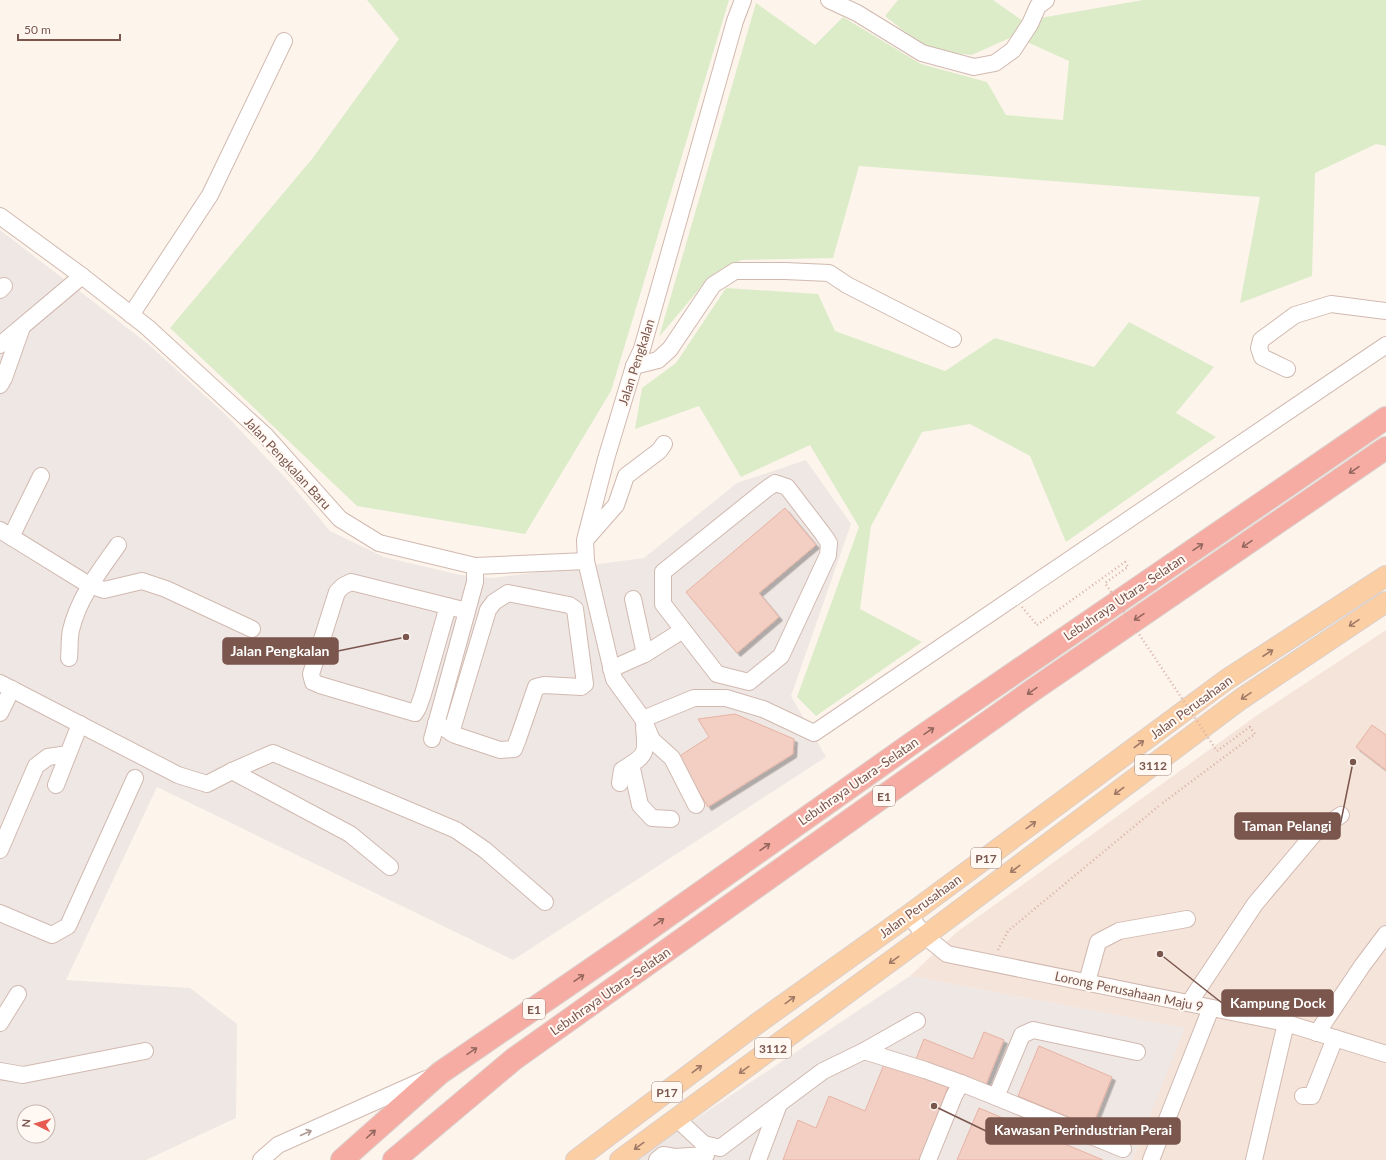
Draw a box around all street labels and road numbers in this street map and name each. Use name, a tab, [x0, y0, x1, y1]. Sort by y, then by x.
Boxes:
street label: Jalan Pengkalan	[614, 317, 658, 407]
street label: Jalan Pengkalan Baru	[241, 414, 335, 512]
street label: Lebuhraya Utara–Selatan	[1060, 550, 1188, 644]
street label: Jalan Perusahaan	[1147, 672, 1235, 742]
street label: Lebuhraya Utara–Selatan	[795, 733, 921, 829]
road number: 3112	[1135, 755, 1171, 775]
road number: E1	[873, 786, 895, 806]
road number: P17	[971, 848, 1001, 868]
street label: Jalan Perusahaan	[876, 871, 964, 941]
street label: Lebuhraya Utara–Selatan	[547, 943, 673, 1039]
street label: Lorong Perusahaan Maju 9	[1053, 967, 1205, 1015]
road number: E1	[523, 999, 545, 1019]
road number: 3112	[755, 1038, 791, 1058]
road number: P17	[652, 1082, 682, 1102]

